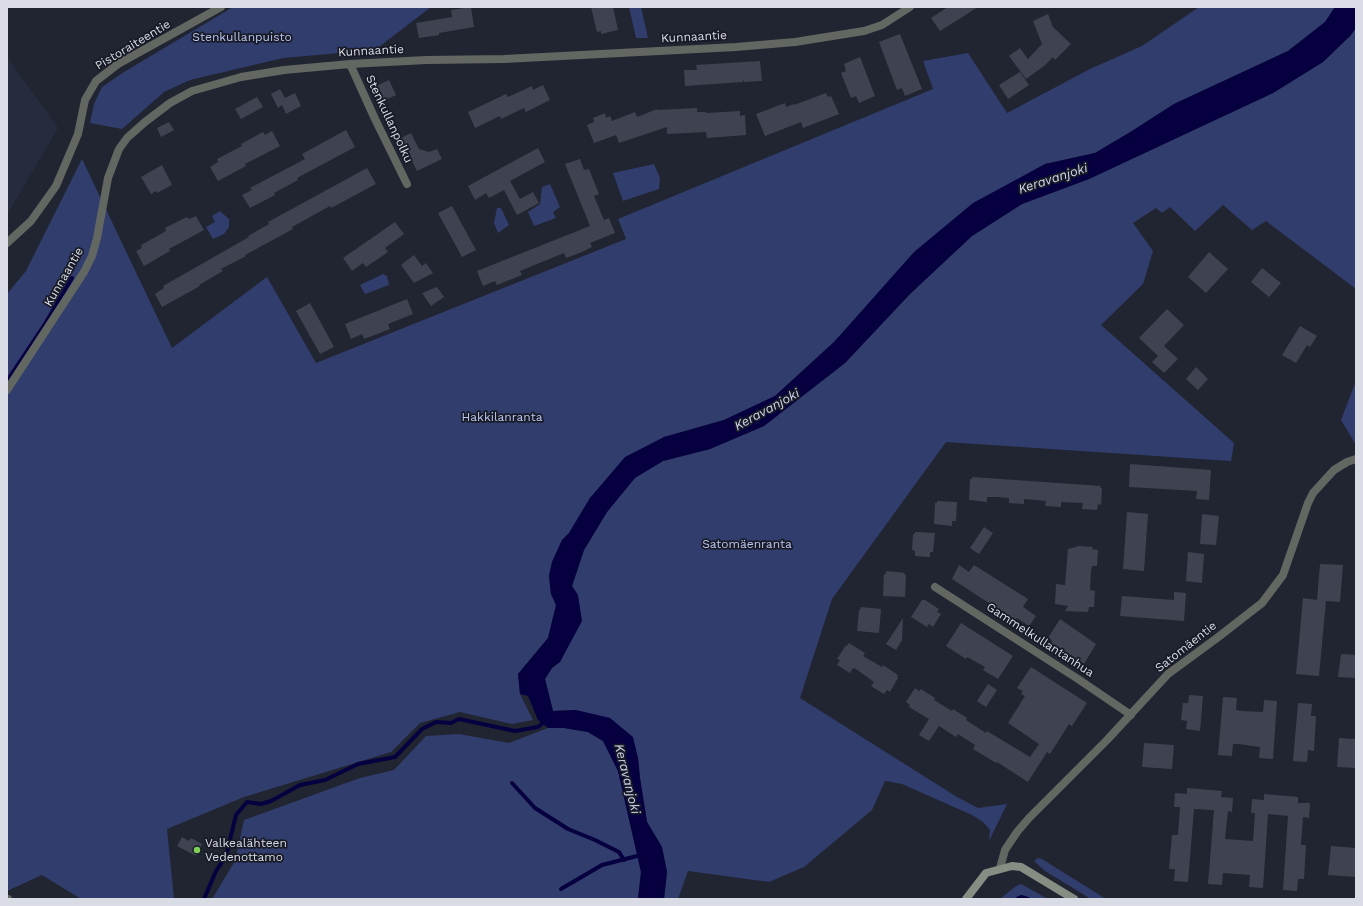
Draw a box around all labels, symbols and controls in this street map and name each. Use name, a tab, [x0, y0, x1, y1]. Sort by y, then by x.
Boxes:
street label: Pistoraiteentie	[93, 17, 173, 73]
street label: Kunnaantie	[661, 28, 727, 46]
park label: Stenkullanpuisto	[192, 30, 292, 44]
street label: Kunnaantie	[338, 42, 404, 60]
street label: Stenkullanpolku	[362, 73, 416, 165]
water label: Keravanjoki	[1016, 160, 1090, 198]
street label: Kunnaantie	[41, 245, 87, 309]
water label: Keravanjoki	[732, 386, 802, 434]
park label: Hakkilanranta	[462, 410, 542, 424]
park label: Satomäenranta	[702, 537, 792, 551]
street label: Gammelkullantanhua	[983, 600, 1097, 680]
street label: Satomäentie	[1152, 619, 1220, 675]
water label: Keravanjoki	[611, 742, 643, 816]
place label: Valkealähteen Vedenottamo	[205, 836, 287, 864]
marker: Valkealähteen Vedenottamo	[192, 845, 202, 855]

